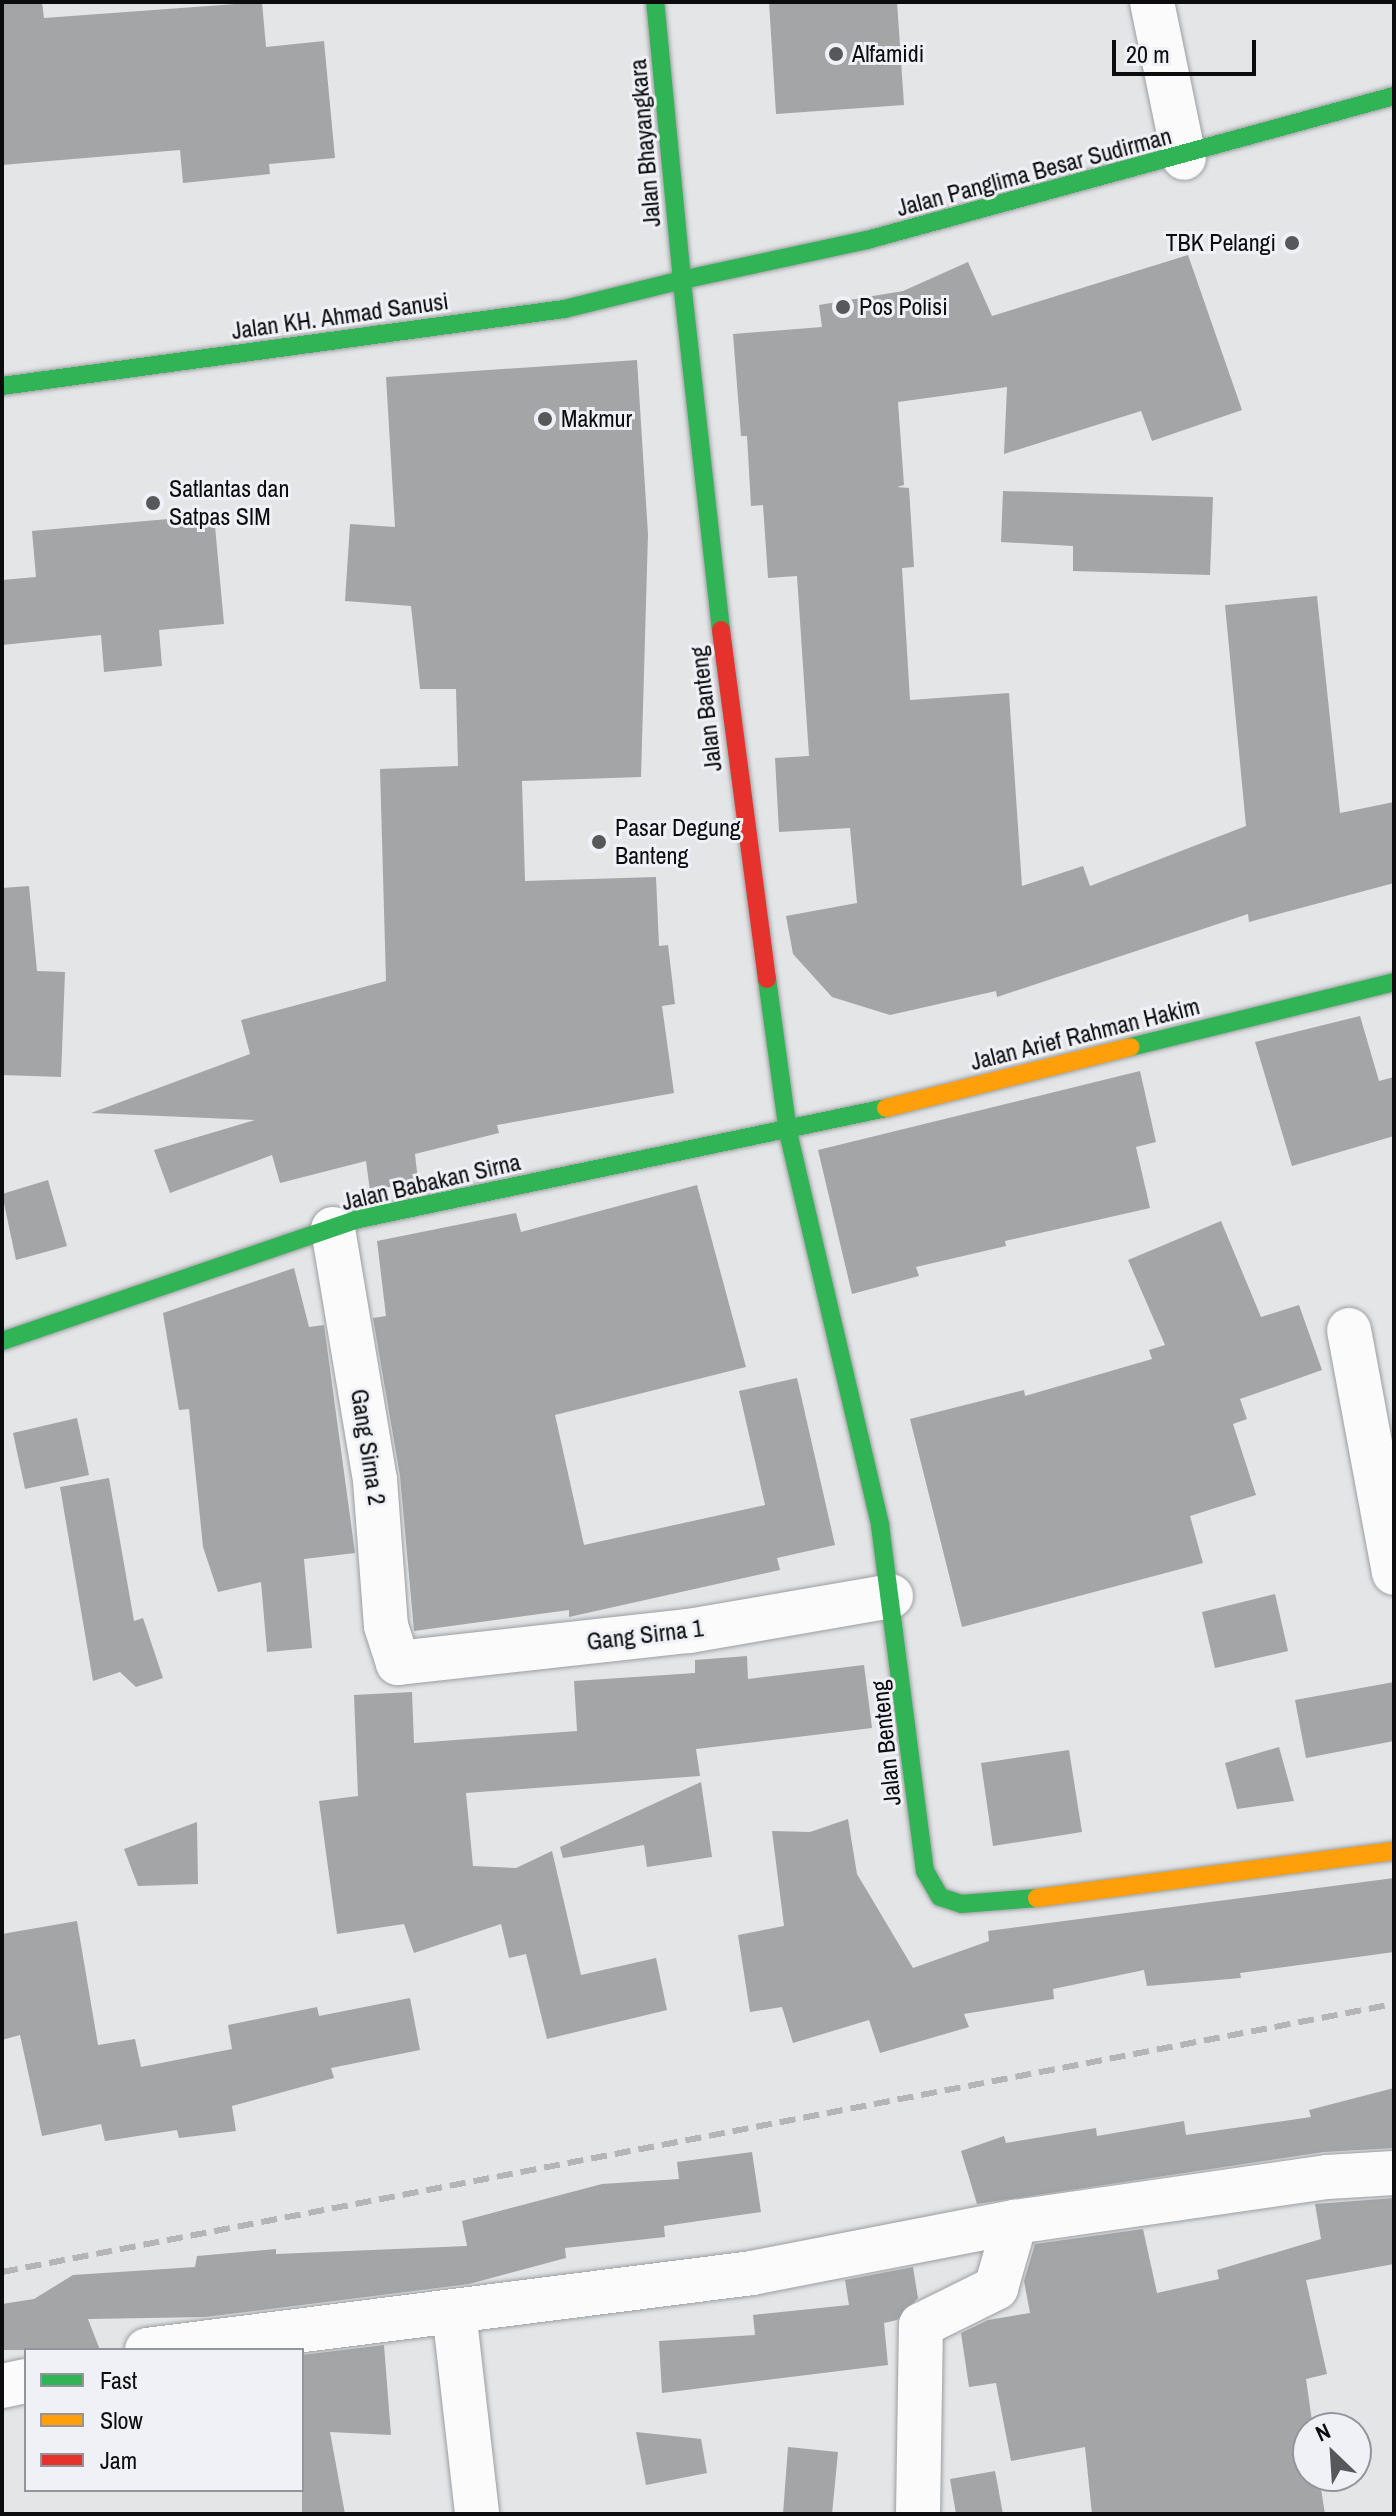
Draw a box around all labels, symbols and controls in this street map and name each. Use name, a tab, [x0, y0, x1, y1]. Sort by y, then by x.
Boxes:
scale bar	[1116, 24, 1260, 74]
text: 20 m	[1126, 38, 1170, 70]
place label: Alfamidi	[852, 40, 924, 68]
marker: Alfamidi	[827, 45, 845, 63]
street label: Jalan Bhayangkara	[623, 58, 667, 228]
street label: Jalan Panglima Besar Sudirman	[893, 121, 1175, 223]
place label: TBK Pelangi	[1166, 229, 1276, 257]
marker: TBK Pelangi	[1283, 234, 1301, 252]
street label: Jalan KH. Ahmad Sanusi	[229, 286, 451, 346]
place label: Pos Polisi	[859, 293, 948, 321]
marker: Pos Polisi	[834, 298, 852, 316]
place label: Makmur	[561, 405, 632, 433]
marker: Makmur	[536, 410, 554, 428]
place label: Satlantas dan Satpas SIM	[169, 475, 289, 531]
marker: Satlantas dan Satpas SIM	[144, 494, 162, 512]
street label: Jalan Banteng	[684, 645, 728, 773]
place label: Pasar Degung Banteng	[615, 814, 741, 870]
marker: Pasar Degung Banteng	[590, 833, 608, 851]
street label: Jalan Arief Rahman Hakim	[967, 991, 1203, 1077]
street label: Jalan Babakan Sirna	[339, 1147, 523, 1217]
street label: Gang Sirna 2	[345, 1387, 391, 1507]
street label: Gang Sirna 1	[585, 1614, 705, 1656]
street label: Jalan Benteng	[865, 1679, 907, 1807]
legend	[24, 2348, 304, 2492]
text: Fast	[100, 2364, 137, 2396]
text: Slow	[100, 2404, 143, 2436]
north arrow	[1292, 2412, 1372, 2492]
text: N	[1310, 2416, 1335, 2448]
text: Jam	[100, 2444, 137, 2476]

